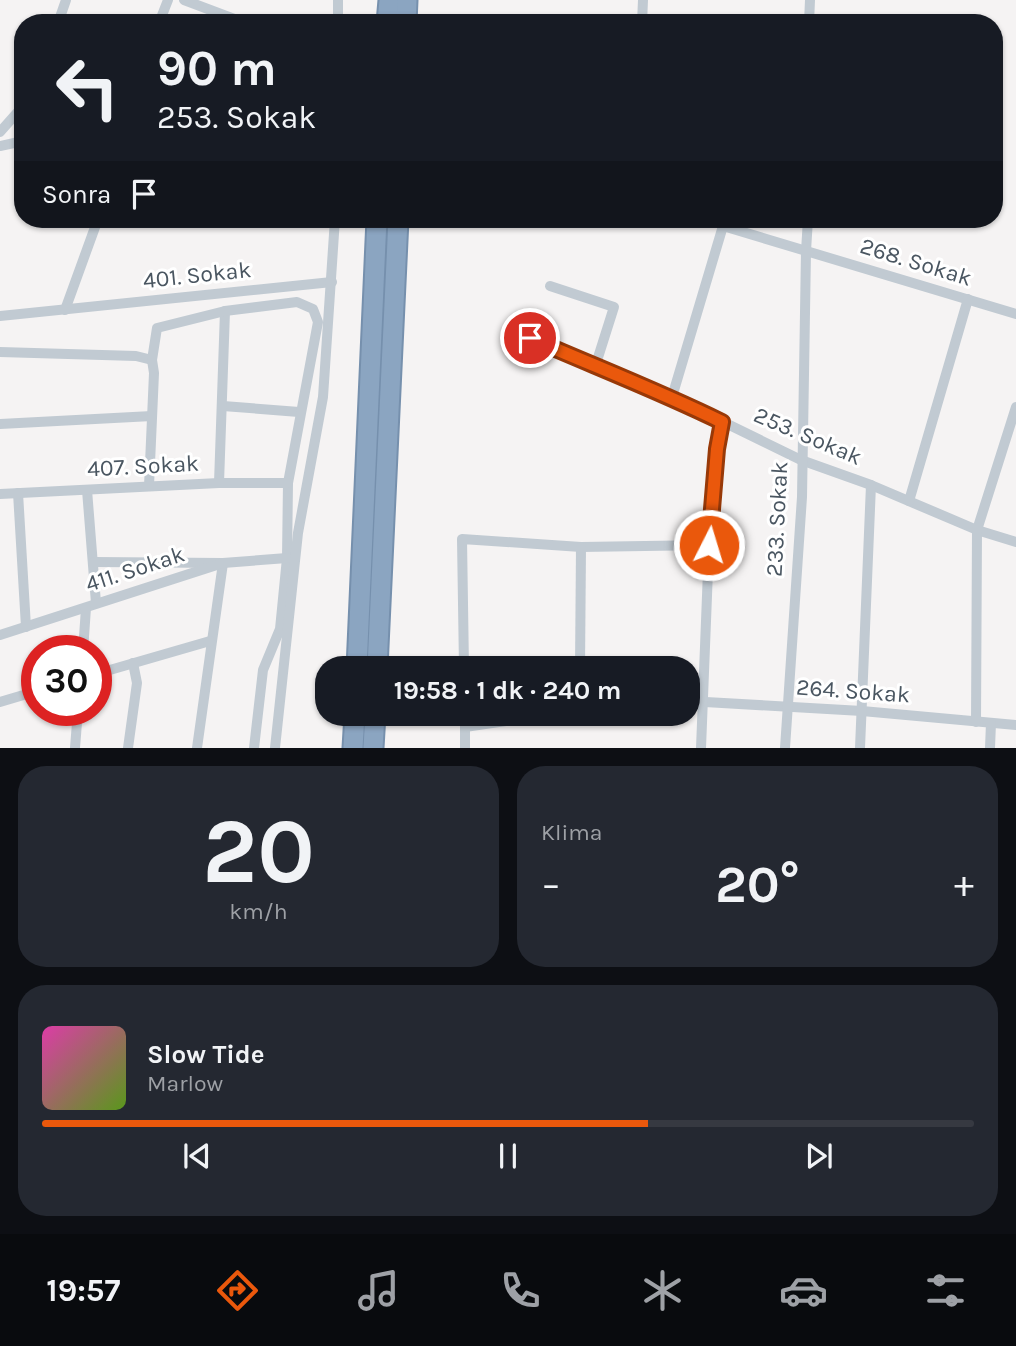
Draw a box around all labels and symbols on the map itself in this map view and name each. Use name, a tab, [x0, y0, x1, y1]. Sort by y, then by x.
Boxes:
street label: 268. Sokak	[857, 232, 975, 292]
street label: 401. Sokak	[142, 256, 253, 294]
pin	[500, 308, 560, 368]
street label: 253. Sokak	[750, 401, 866, 471]
street label: 407. Sokak	[86, 450, 200, 482]
street label: 233. Sokak	[761, 461, 793, 577]
position arrow	[672, 508, 746, 582]
street label: 411. Sokak	[82, 540, 188, 598]
speed limit sign: 30	[21, 635, 112, 726]
street label: 264. Sokak	[795, 674, 911, 708]

